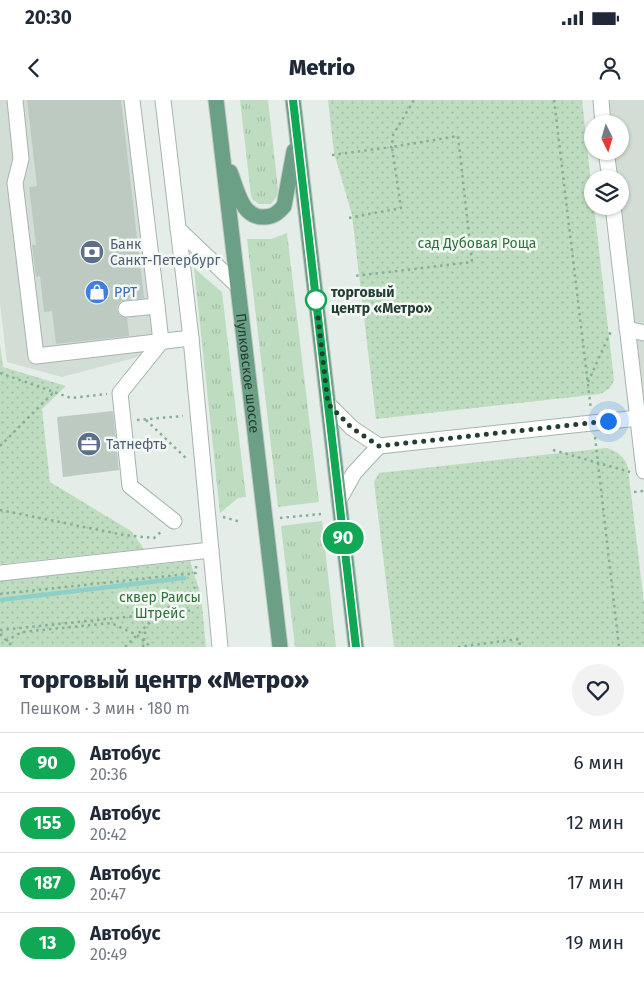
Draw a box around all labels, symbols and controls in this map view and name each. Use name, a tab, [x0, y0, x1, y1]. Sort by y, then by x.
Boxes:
text: 20:30	[25, 6, 72, 29]
icon: back	[20, 54, 48, 82]
text: Metrio	[289, 54, 355, 81]
icon: person	[596, 54, 624, 82]
north arrow	[584, 115, 629, 160]
map controls	[584, 115, 629, 215]
button: layers	[584, 170, 629, 215]
park label: сад Дубовая Роща	[418, 235, 536, 252]
place label: Банк Санкт-Петербург	[110, 236, 220, 269]
bank icon: Банк Санкт-Петербург	[79, 239, 105, 265]
shop icon: РРТ	[84, 279, 110, 305]
place label: РРТ	[114, 284, 138, 301]
place label: торговый центр «Метро»	[331, 284, 432, 317]
marker: торговый центр «Метро»	[305, 289, 327, 311]
street label: Пулковское шоссе	[232, 312, 263, 434]
your location	[596, 409, 621, 434]
office icon: Татнефть	[76, 431, 102, 457]
place label: Татнефть	[106, 436, 167, 453]
line badge: 90	[320, 522, 366, 554]
text: 90	[333, 527, 353, 549]
park label: сквер Раисы Штрейс	[119, 589, 201, 622]
button: heart	[572, 664, 624, 716]
text: торговый центр «Метро»	[20, 666, 309, 694]
text: Пешком · 3 мин · 180 m	[20, 699, 190, 718]
text: Автобус	[90, 742, 161, 765]
text: 6 мин	[573, 751, 624, 774]
text: 90	[37, 752, 58, 774]
text: 20:36	[90, 765, 127, 784]
text: Автобус	[90, 802, 161, 825]
text: 12 мин	[566, 811, 624, 834]
text: 155	[34, 812, 61, 834]
text: 20:42	[90, 825, 127, 844]
text: Автобус	[90, 862, 161, 885]
text: 17 мин	[567, 871, 624, 894]
text: 187	[34, 872, 61, 894]
text: 20:47	[90, 885, 126, 904]
text: Автобус	[90, 922, 161, 945]
text: 19 мин	[565, 931, 624, 954]
text: 13	[39, 932, 56, 954]
text: 20:49	[90, 945, 127, 964]

